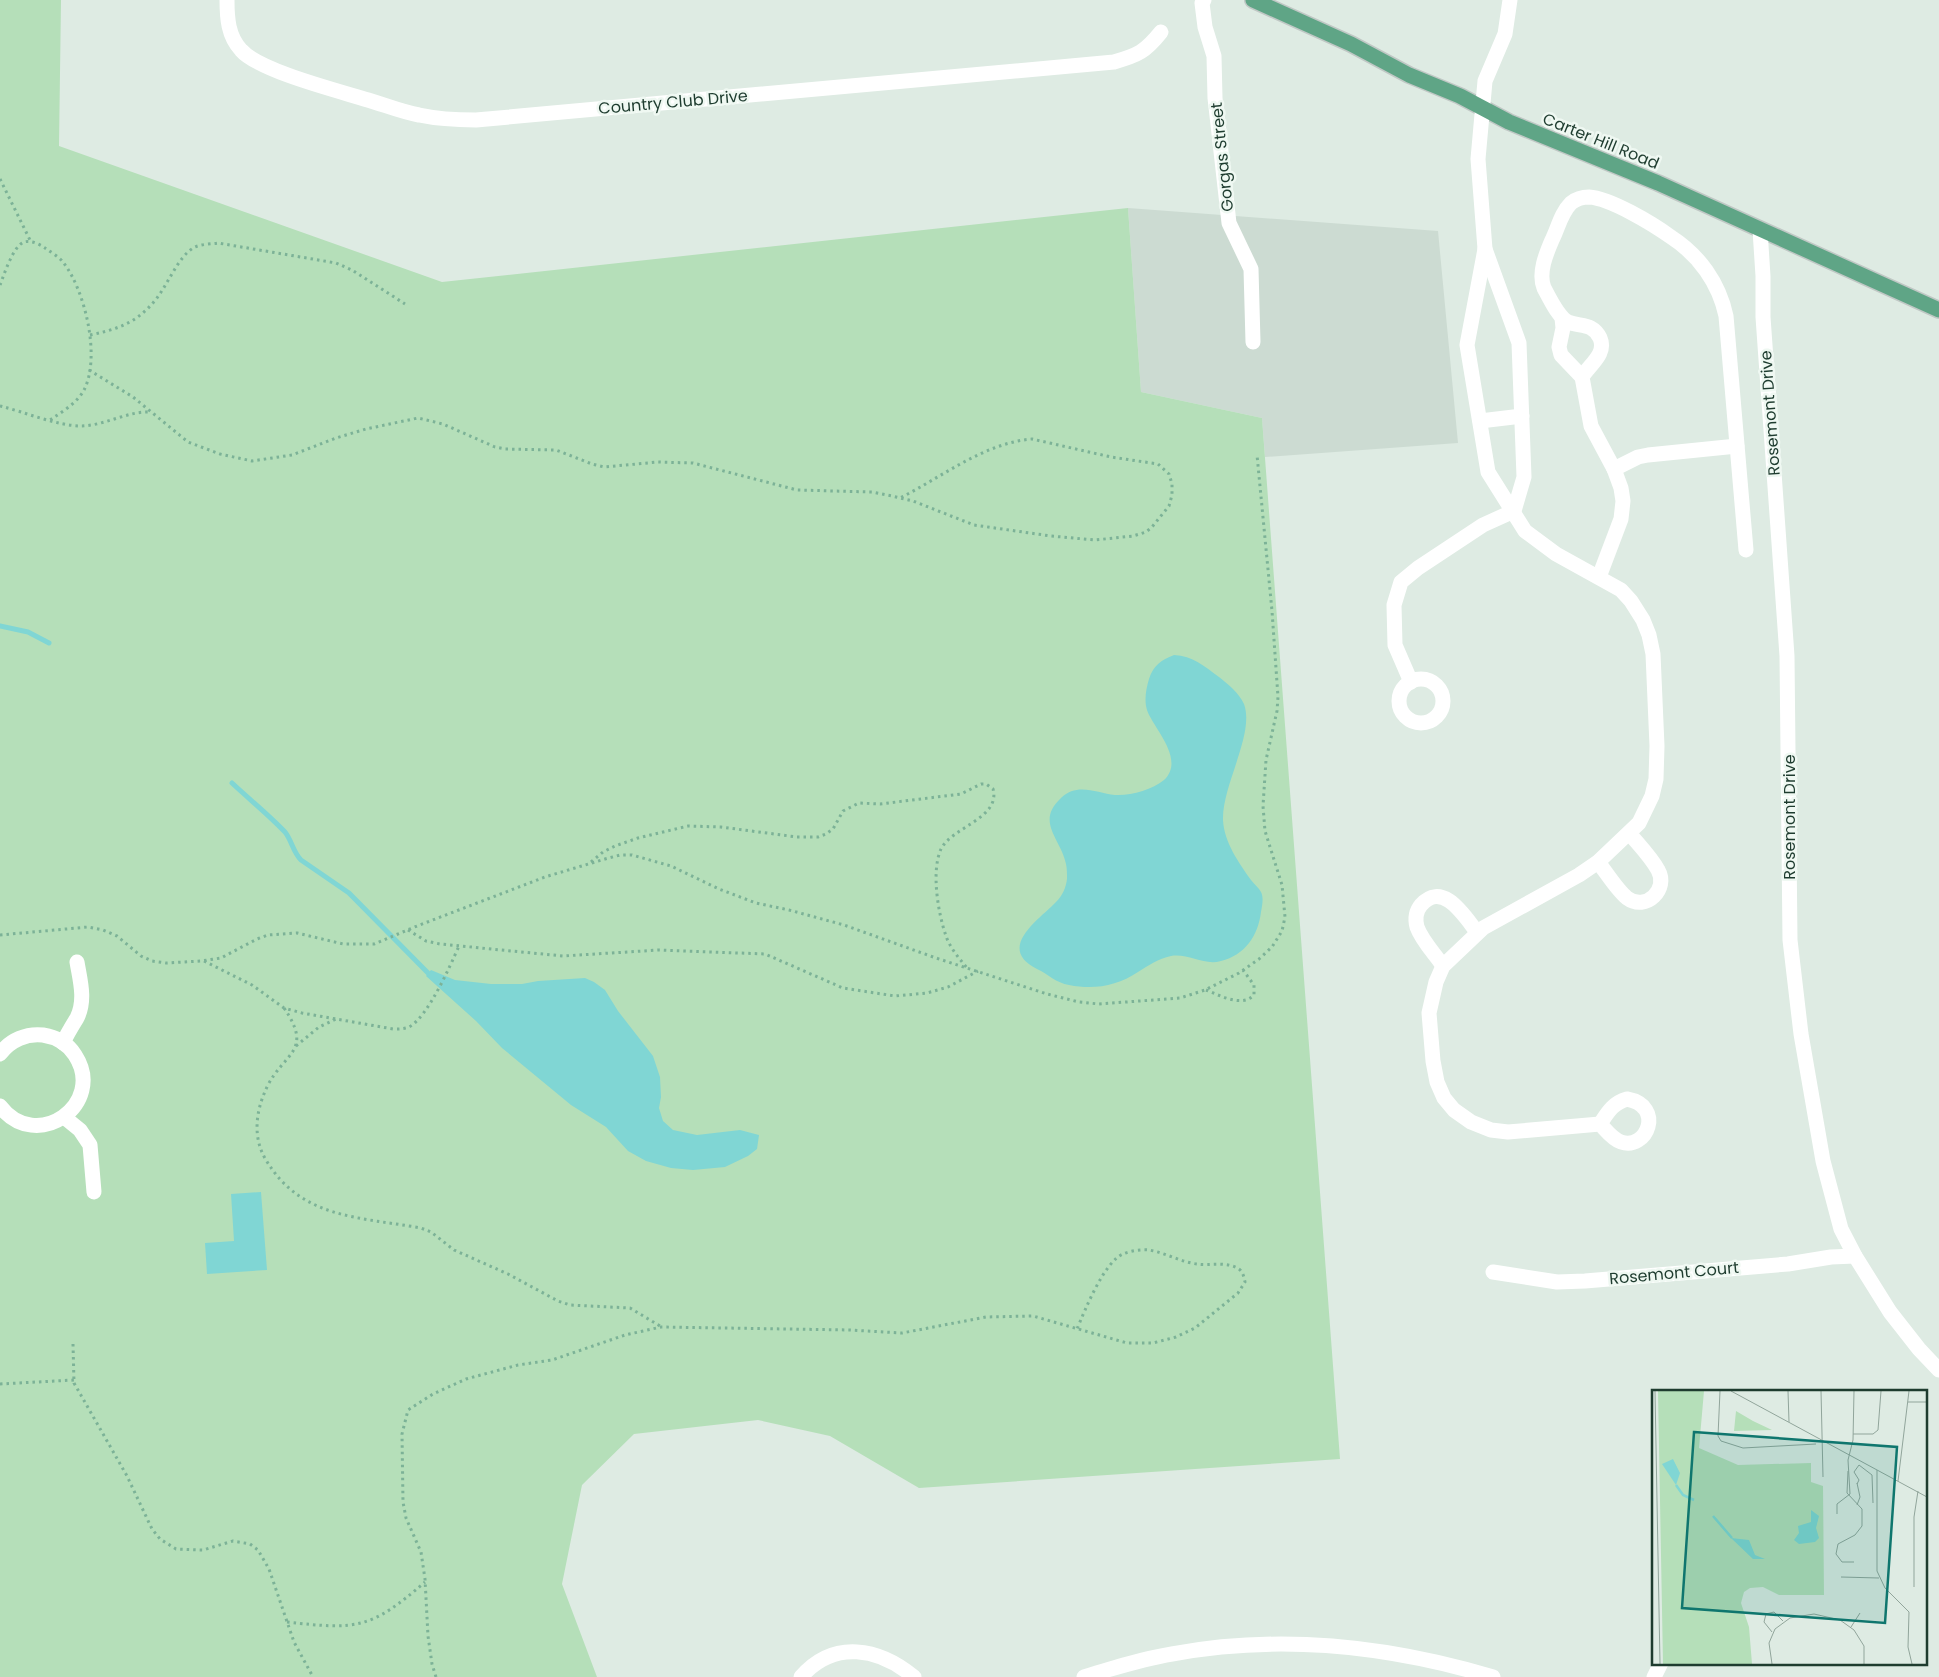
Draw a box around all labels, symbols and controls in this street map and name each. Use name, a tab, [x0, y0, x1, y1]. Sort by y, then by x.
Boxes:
street label: Country Club Drive	[597, 84, 749, 120]
street label: Gorgas Street	[1205, 101, 1239, 213]
street label: Carter Hill Road	[1539, 107, 1663, 175]
street label: Rosemont Drive	[1754, 350, 1786, 476]
street label: Rosemont Drive	[1778, 754, 1801, 880]
street label: Rosemont Court	[1608, 1256, 1740, 1290]
inset map	[1652, 1390, 1926, 1664]

